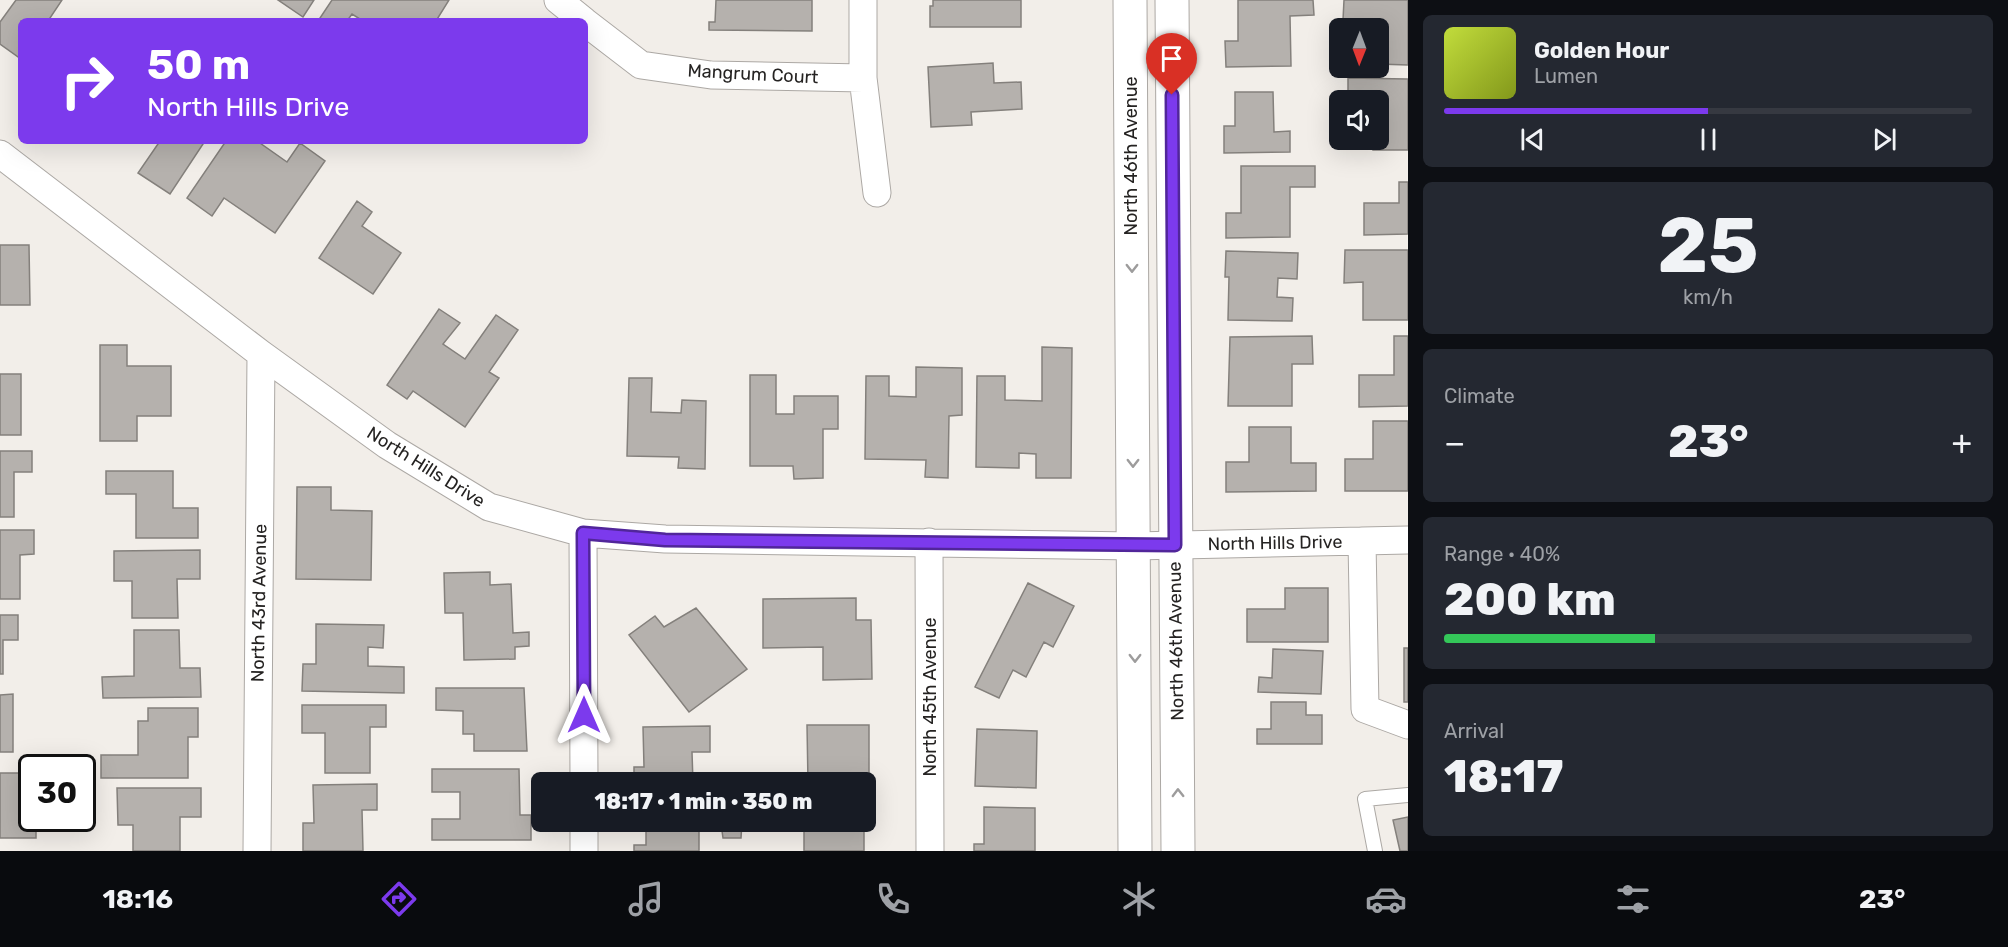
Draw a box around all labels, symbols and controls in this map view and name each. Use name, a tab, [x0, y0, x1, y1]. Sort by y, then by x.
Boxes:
north arrow	[1329, 18, 1389, 78]
map controls	[1329, 18, 1389, 150]
pin	[1146, 33, 1197, 95]
text: Golden Hour	[1534, 37, 1669, 64]
text: 50 m	[147, 40, 250, 90]
icon: right	[48, 42, 126, 120]
icon: arrive	[1155, 42, 1188, 75]
street label: Mangrum Court	[687, 60, 819, 88]
text: Lumen	[1534, 64, 1598, 88]
street label: North 46th Avenue	[1120, 76, 1142, 236]
button: sound	[1329, 90, 1389, 150]
text: North Hills Drive	[147, 91, 349, 123]
icon: previous	[1516, 123, 1549, 156]
icon: pause	[1692, 123, 1725, 156]
icon: next	[1868, 123, 1901, 156]
text: 25	[1657, 199, 1759, 292]
one-way arrow	[1126, 264, 1138, 273]
text: km/h	[1683, 285, 1733, 309]
text: Climate	[1444, 384, 1515, 408]
text: 23°	[1668, 415, 1749, 468]
street label: North Hills Drive	[363, 422, 489, 512]
text: −	[1444, 423, 1465, 462]
text: +	[1951, 423, 1972, 462]
one-way arrow	[1127, 459, 1140, 468]
street label: North 43rd Avenue	[247, 524, 271, 682]
street label: North Hills Drive	[1207, 531, 1343, 555]
text: Range · 40%	[1444, 542, 1560, 566]
street label: North 46th Avenue	[1164, 561, 1188, 721]
text: 200 km	[1444, 573, 1616, 626]
street label: North 45th Avenue	[919, 618, 941, 776]
one-way arrow	[1128, 654, 1141, 663]
position arrow	[552, 683, 616, 747]
text: Arrival	[1444, 719, 1504, 743]
text: 18:17	[1444, 750, 1563, 803]
speed limit sign: 30	[18, 754, 96, 832]
text: 18:17 · 1 min · 350 m	[595, 788, 812, 815]
one-way arrow	[1171, 788, 1184, 797]
icon: directions	[378, 878, 420, 920]
icon: music	[625, 878, 667, 920]
icon: phone	[872, 878, 914, 920]
icon: climate	[1118, 878, 1160, 920]
icon: car	[1365, 878, 1407, 920]
icon: filters	[1612, 878, 1654, 920]
text: 18:16	[102, 883, 173, 915]
text: 23°	[1859, 883, 1905, 915]

